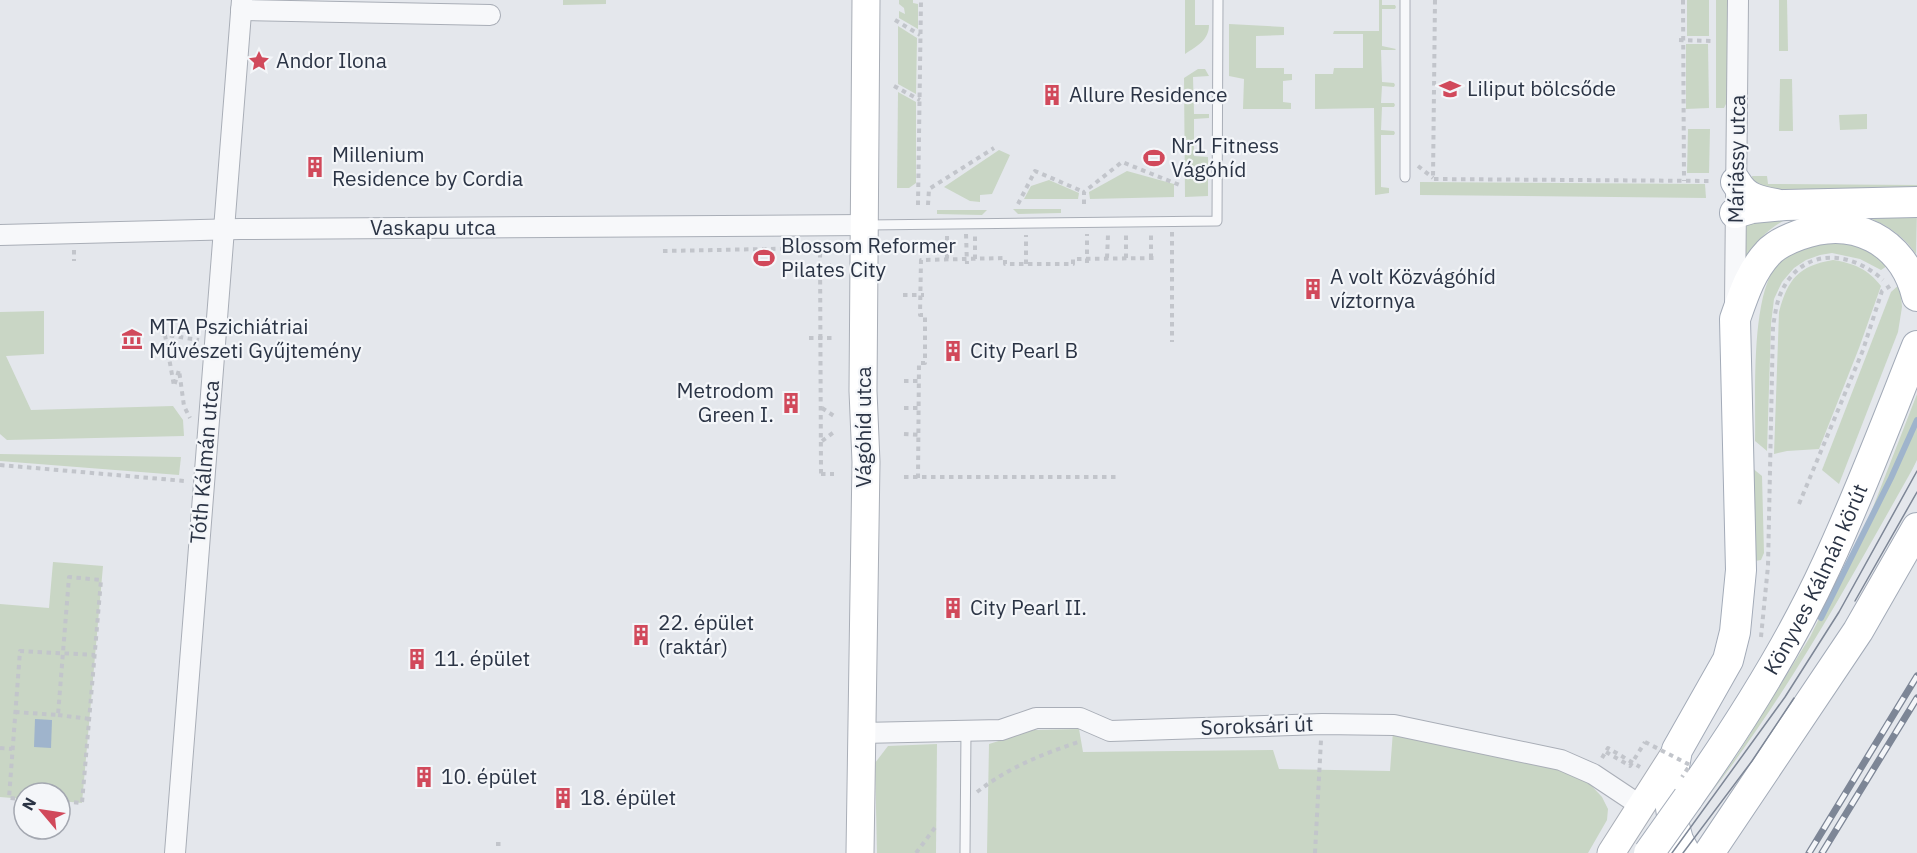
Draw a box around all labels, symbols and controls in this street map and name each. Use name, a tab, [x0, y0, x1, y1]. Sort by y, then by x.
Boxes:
place label: Andor Ilona	[276, 46, 387, 74]
place icon: Andor Ilona	[247, 49, 271, 73]
place label: Liliput bölcsőde	[1467, 74, 1616, 102]
school or university icon: Liliput bölcsőde	[1438, 77, 1462, 101]
place label: Allure Residence	[1069, 80, 1228, 108]
building icon: Allure Residence	[1040, 83, 1064, 107]
street label: Máriássy utca	[1721, 94, 1751, 224]
place label: Nr1 Fitness Vágóhíd	[1171, 131, 1279, 183]
place label: Millenium Residence by Cordia	[332, 140, 523, 192]
sports icon: Nr1 Fitness Vágóhíd	[1142, 146, 1166, 170]
building icon: Millenium Residence by Cordia	[303, 155, 327, 179]
street label: Vaskapu utca	[370, 213, 496, 241]
place label: Blossom Reformer Pilates City	[781, 231, 956, 283]
sports icon: Blossom Reformer Pilates City	[752, 246, 776, 270]
place label: A volt Közvágóhíd víztornya	[1330, 262, 1496, 314]
building icon: A volt Közvágóhíd víztornya	[1301, 277, 1325, 301]
place label: MTA Pszichiátriai Művészeti Gyűjtemény	[149, 312, 362, 364]
museum icon: MTA Pszichiátriai Művészeti Gyűjtemény	[120, 327, 144, 351]
place label: City Pearl B	[970, 336, 1078, 364]
building icon: City Pearl B	[941, 339, 965, 363]
street label: Vágóhíd utca	[849, 366, 877, 488]
place label: Metrodom Green I.	[676, 376, 774, 428]
street label: Tóth Kálmán utca	[183, 379, 225, 545]
building icon: Metrodom Green I.	[779, 391, 803, 415]
street label: Könyves Kálmán körút	[1757, 479, 1874, 680]
place label: City Pearl II.	[970, 593, 1087, 621]
building icon: City Pearl II.	[941, 596, 965, 620]
place label: 22. épület (raktár)	[658, 608, 754, 660]
building icon: 22. épület (raktár)	[629, 623, 653, 647]
place label: 11. épület	[434, 644, 530, 672]
building icon: 11. épület	[405, 647, 429, 671]
street label: Soroksári út	[1200, 709, 1314, 741]
place label: 10. épület	[441, 762, 537, 790]
building icon: 10. épület	[412, 765, 436, 789]
north arrow	[12, 781, 72, 841]
place label: 18. épület	[580, 783, 676, 811]
building icon: 18. épület	[551, 786, 575, 810]
text: N	[17, 794, 40, 814]

